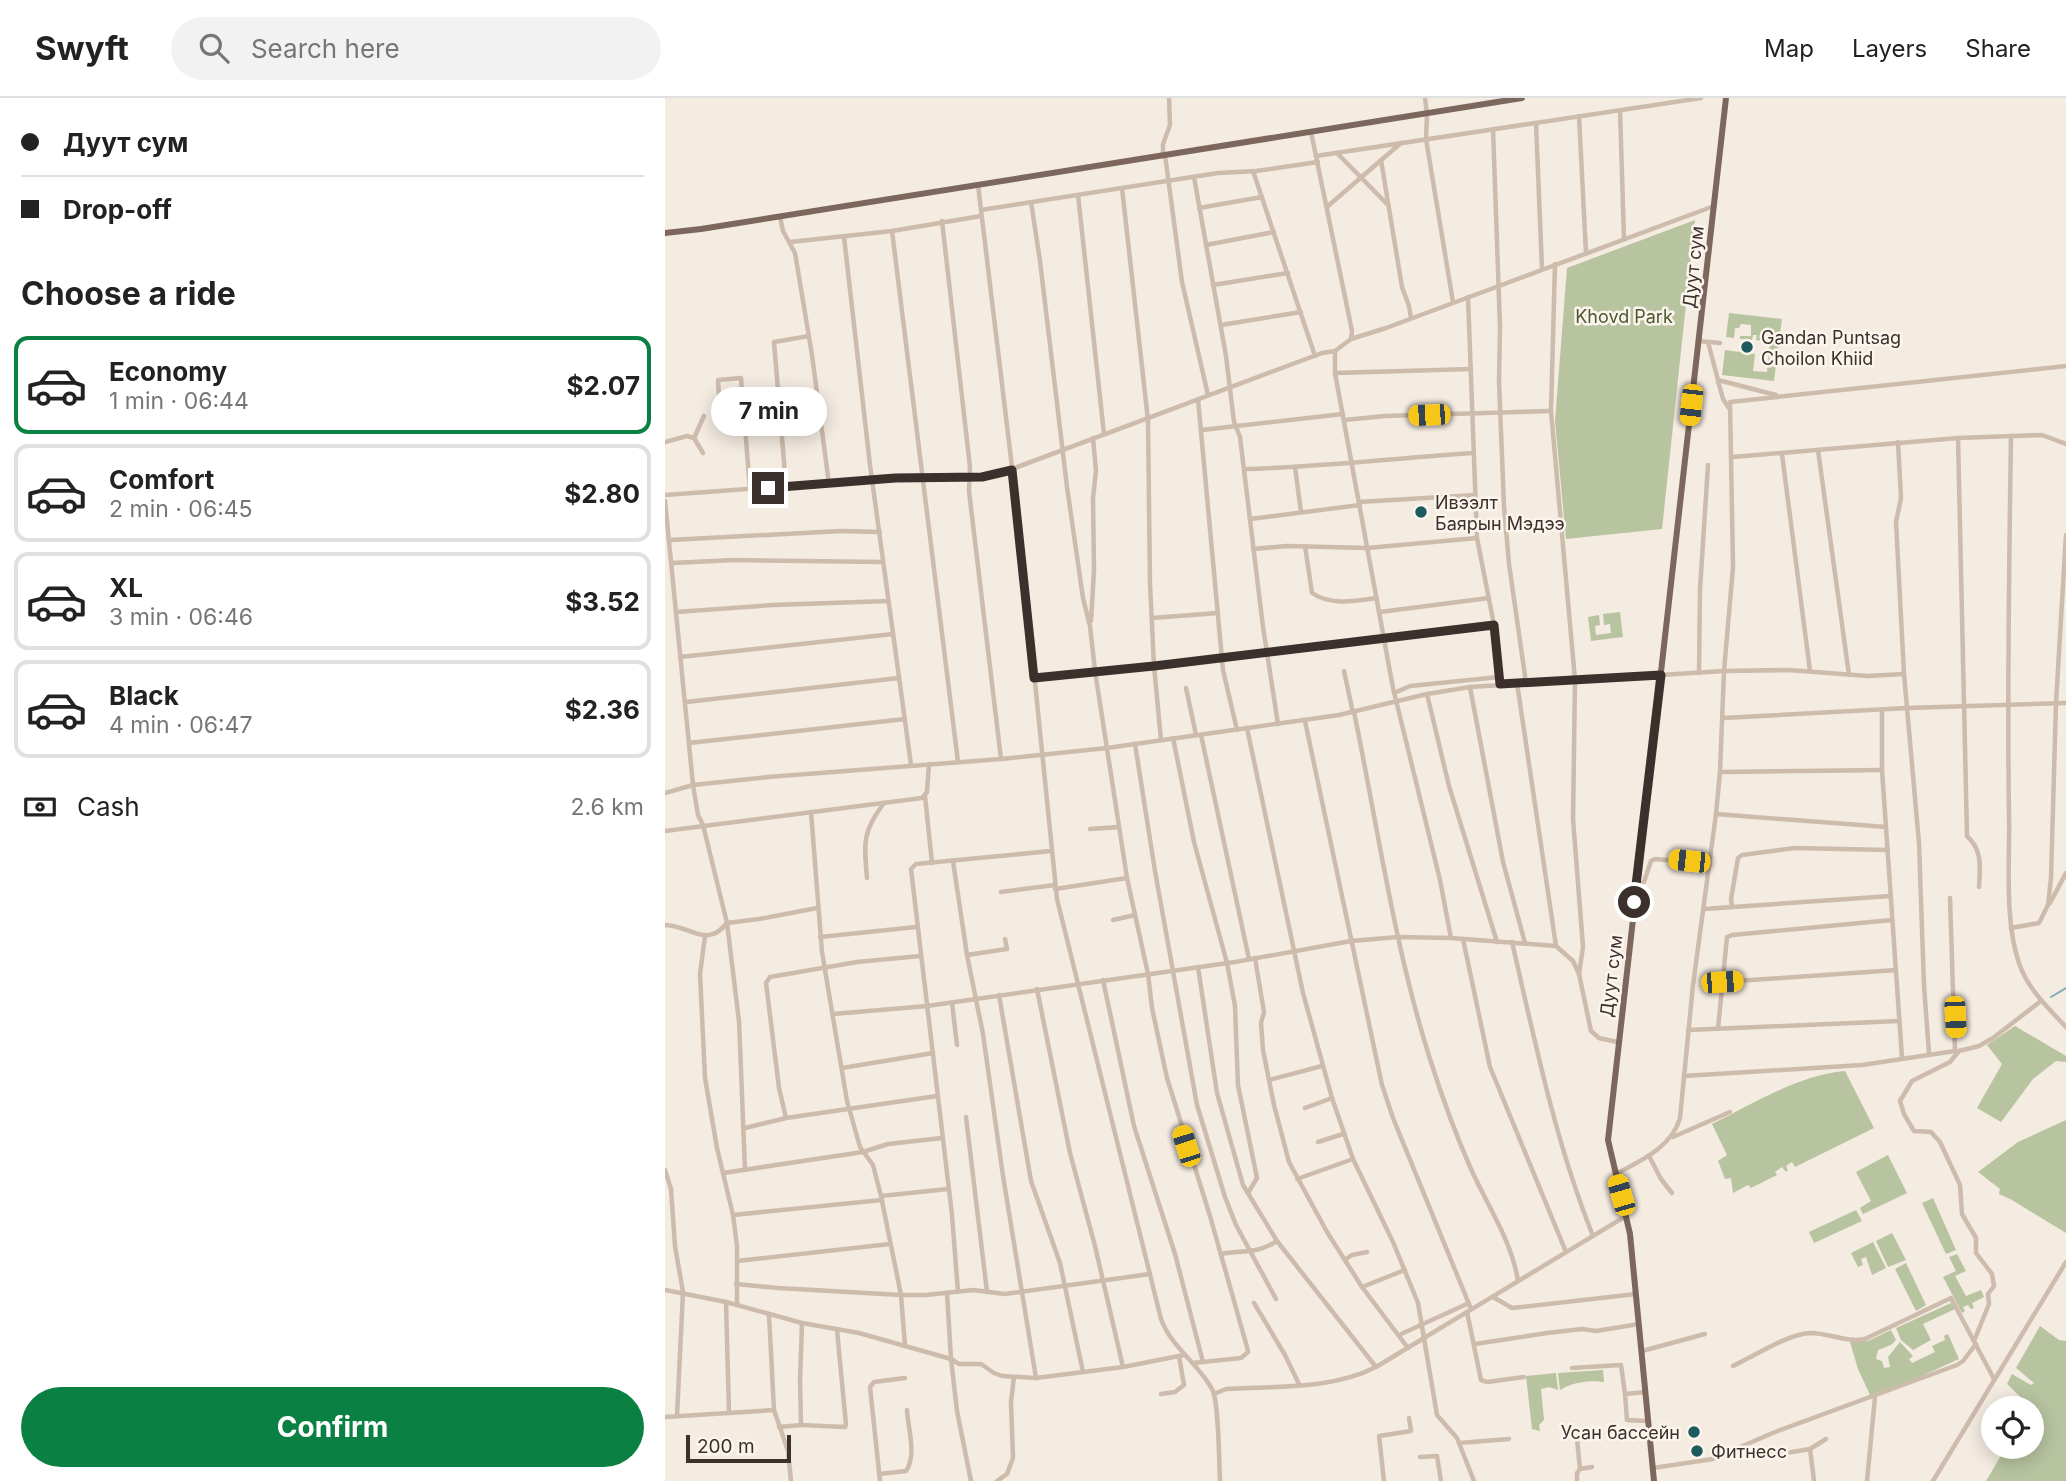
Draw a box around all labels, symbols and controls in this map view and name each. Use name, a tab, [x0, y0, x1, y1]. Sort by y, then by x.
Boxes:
search box	[171, 17, 661, 80]
text: Swyft	[35, 28, 129, 68]
icon: search	[195, 29, 233, 67]
text: Search here	[251, 33, 400, 64]
text: Map	[1764, 34, 1814, 63]
text: Layers	[1852, 34, 1927, 63]
text: Share	[1965, 34, 2031, 63]
text: Дуут сум	[63, 127, 188, 158]
text: Drop-off	[63, 194, 172, 225]
street label: Дуут сум	[1678, 225, 1708, 309]
text: Choose a ride	[21, 274, 236, 313]
park label: Khovd Park	[1575, 306, 1673, 327]
place label: Gandan Puntsag Choilon Khiid	[1761, 327, 1901, 369]
marker: Gandan Puntsag Choilon Khiid	[1739, 339, 1755, 355]
icon: car	[25, 354, 88, 417]
text: Economy	[109, 356, 227, 387]
text: $2.07	[567, 370, 640, 401]
car	[1679, 383, 1704, 427]
callout: 7 min	[710, 386, 826, 436]
text: 1 min · 06:44	[109, 387, 249, 415]
text: 7 min	[739, 397, 799, 425]
car	[1408, 404, 1451, 426]
icon: car	[25, 462, 88, 525]
text: Comfort	[109, 464, 214, 495]
route end	[752, 472, 784, 504]
text: $2.80	[564, 478, 640, 509]
place label: Ивээлт Баярын Мэдээ	[1435, 492, 1565, 534]
text: 2 min · 06:45	[109, 495, 253, 523]
marker: Ивээлт Баярын Мэдээ	[1413, 504, 1429, 520]
icon: car	[25, 570, 88, 633]
text: XL	[109, 572, 143, 603]
text: $3.52	[565, 586, 640, 617]
text: 3 min · 06:46	[109, 603, 253, 631]
icon: car	[25, 678, 88, 741]
text: Black	[109, 680, 179, 711]
text: $2.36	[565, 694, 640, 725]
text: 4 min · 06:47	[109, 711, 252, 739]
icon: cash	[21, 788, 59, 826]
text: Cash	[77, 791, 140, 822]
text: 2.6 km	[570, 793, 644, 821]
car	[1668, 848, 1711, 874]
route start	[1618, 886, 1650, 918]
street label: Дуут сум	[1596, 934, 1626, 1018]
car	[1701, 970, 1744, 994]
car	[1944, 995, 1967, 1039]
car	[1170, 1123, 1203, 1169]
car	[1606, 1172, 1637, 1218]
button: Confirm	[21, 1387, 644, 1467]
map controls	[1981, 1396, 2044, 1459]
button: locate	[1981, 1396, 2044, 1459]
place label: Усан бассейн	[1561, 1422, 1680, 1443]
marker: Усан бассейн	[1686, 1424, 1702, 1440]
scale bar	[686, 1432, 791, 1464]
text: 200 m	[697, 1435, 755, 1458]
place label: Фитнесс	[1711, 1441, 1787, 1462]
marker: Фитнесс	[1689, 1443, 1705, 1459]

